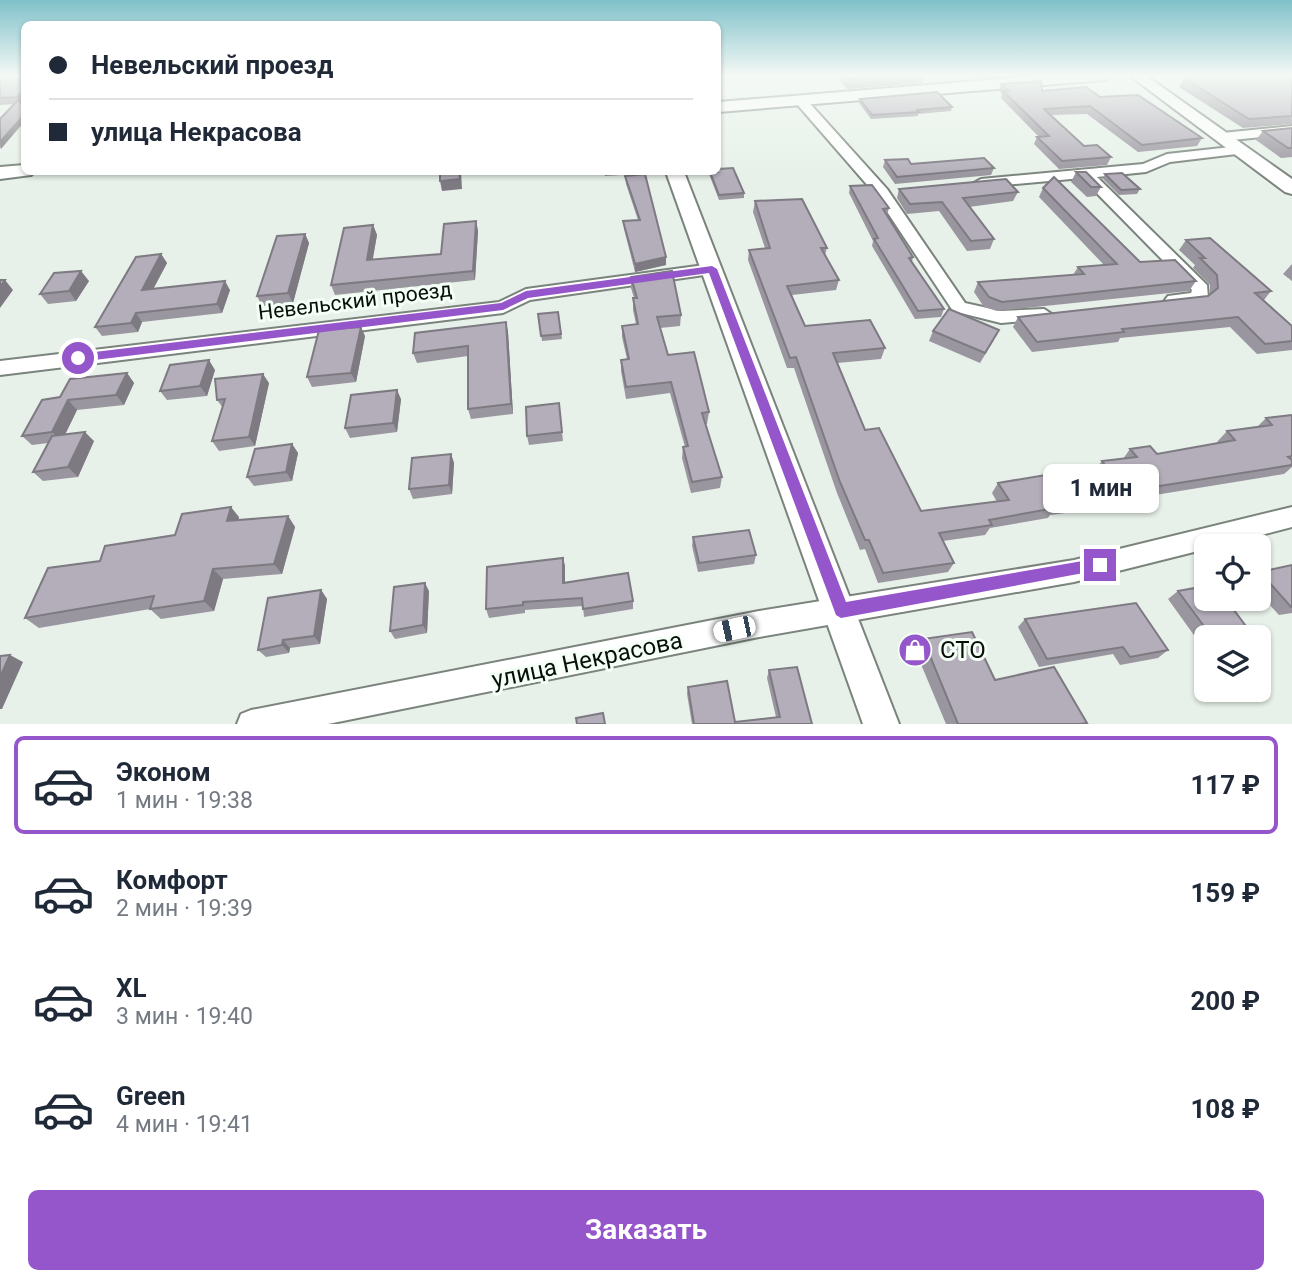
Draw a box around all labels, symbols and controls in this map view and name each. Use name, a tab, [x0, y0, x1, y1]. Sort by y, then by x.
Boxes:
text: Невельский проезд	[91, 50, 333, 80]
text: улица Некрасова	[91, 117, 302, 147]
street label: Невельский проезд	[257, 277, 454, 325]
route start	[62, 342, 94, 374]
callout: 1 мин	[1042, 463, 1158, 512]
text: 1 мин	[1070, 475, 1132, 502]
map controls	[1194, 534, 1271, 702]
button: locate	[1194, 534, 1271, 611]
route end	[1084, 549, 1116, 581]
car	[712, 614, 757, 644]
button: layers	[1194, 625, 1271, 702]
street label: улица Некрасова	[489, 626, 685, 694]
shop icon: СТО	[896, 631, 934, 669]
place label: СТО	[940, 636, 986, 664]
icon: car	[32, 754, 95, 817]
text: Эконом	[116, 757, 211, 787]
text: 117 ₽	[1190, 770, 1260, 800]
text: 1 мин · 19:38	[116, 787, 253, 814]
icon: car	[32, 862, 95, 925]
text: Комфорт	[116, 865, 228, 895]
text: 159 ₽	[1190, 878, 1260, 908]
text: 2 мин · 19:39	[116, 895, 253, 922]
icon: car	[32, 970, 95, 1033]
text: XL	[116, 973, 147, 1003]
text: 200 ₽	[1190, 986, 1260, 1016]
text: 3 мин · 19:40	[116, 1003, 253, 1030]
icon: car	[32, 1078, 95, 1141]
text: Green	[116, 1081, 186, 1111]
text: 108 ₽	[1190, 1094, 1260, 1124]
text: 4 мин · 19:41	[116, 1111, 253, 1138]
button: Заказать	[28, 1190, 1264, 1270]

